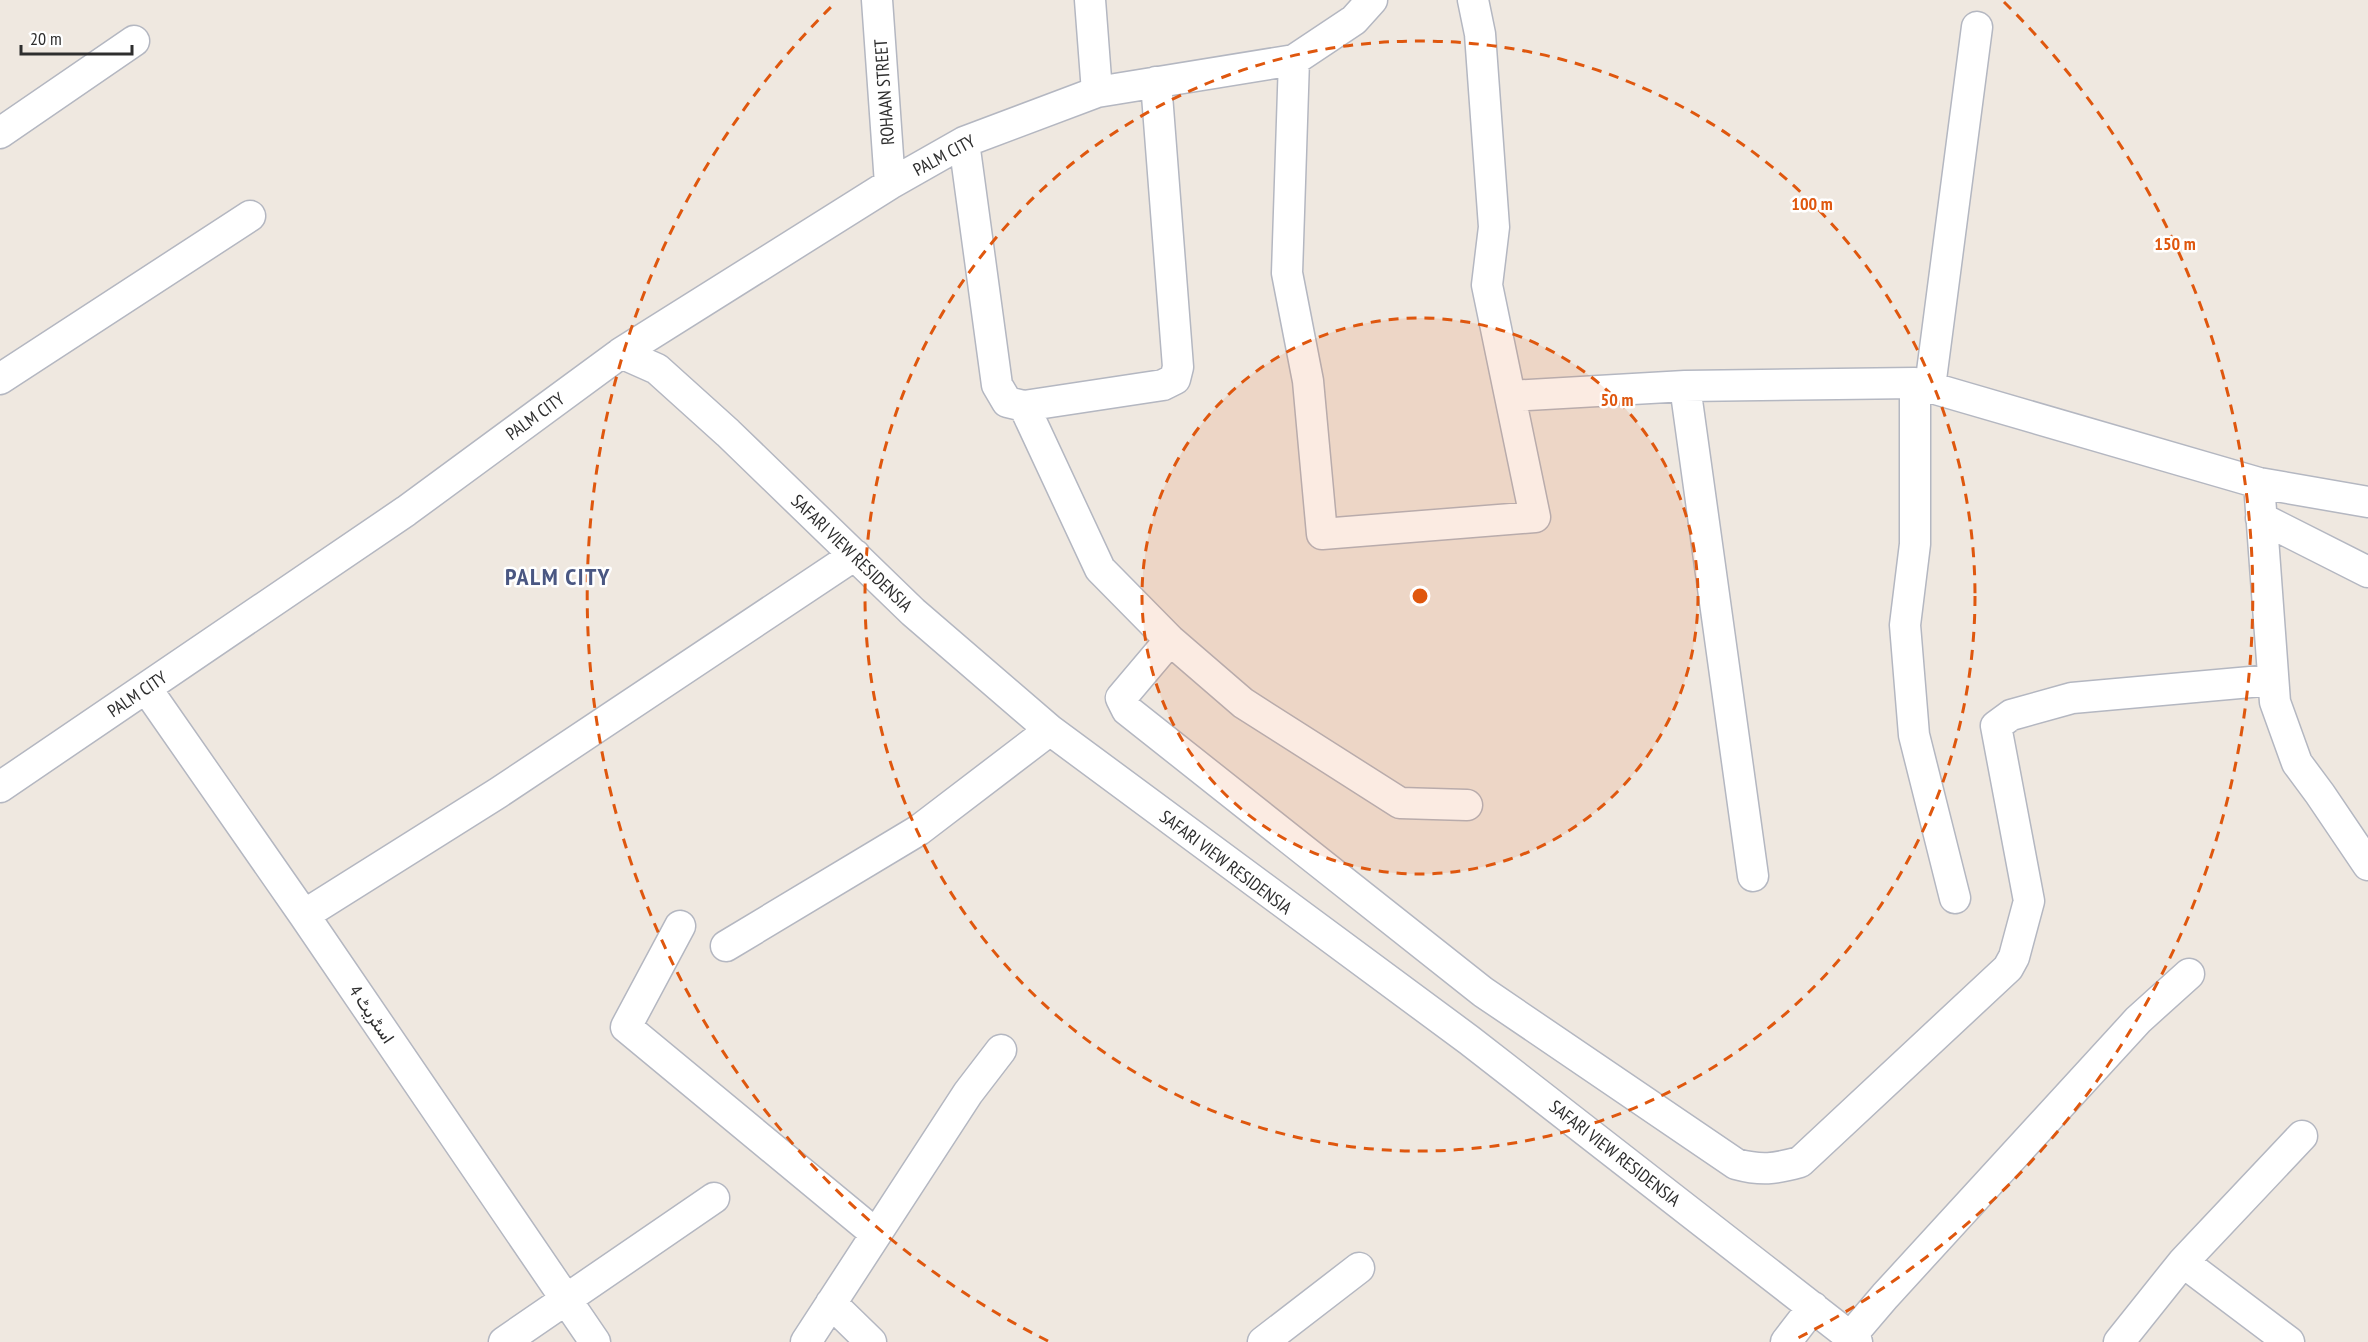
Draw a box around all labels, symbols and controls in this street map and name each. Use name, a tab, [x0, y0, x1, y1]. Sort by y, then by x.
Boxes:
scale bar	[21, 18, 132, 56]
text: 20 m	[30, 27, 62, 50]
street label: ROHAAN STREET	[869, 38, 899, 146]
street label: PALM CITY	[909, 129, 980, 181]
text: 100 m	[1791, 192, 1833, 215]
text: 150 m	[2154, 232, 2196, 255]
street label: PALM CITY	[501, 387, 569, 445]
text: 50 m	[1601, 388, 1633, 411]
street label: SAFARI VIEW RESIDENSIA	[787, 489, 918, 617]
district label: PALM CITY	[505, 561, 611, 592]
centre of rings	[1410, 586, 1430, 606]
street label: PALM CITY	[103, 665, 172, 722]
street label: SAFARI VIEW RESIDENSIA	[1155, 805, 1297, 920]
street label: اسٹریٹ 4	[344, 980, 400, 1048]
street label: SAFARI VIEW RESIDENSIA	[1545, 1095, 1685, 1212]

